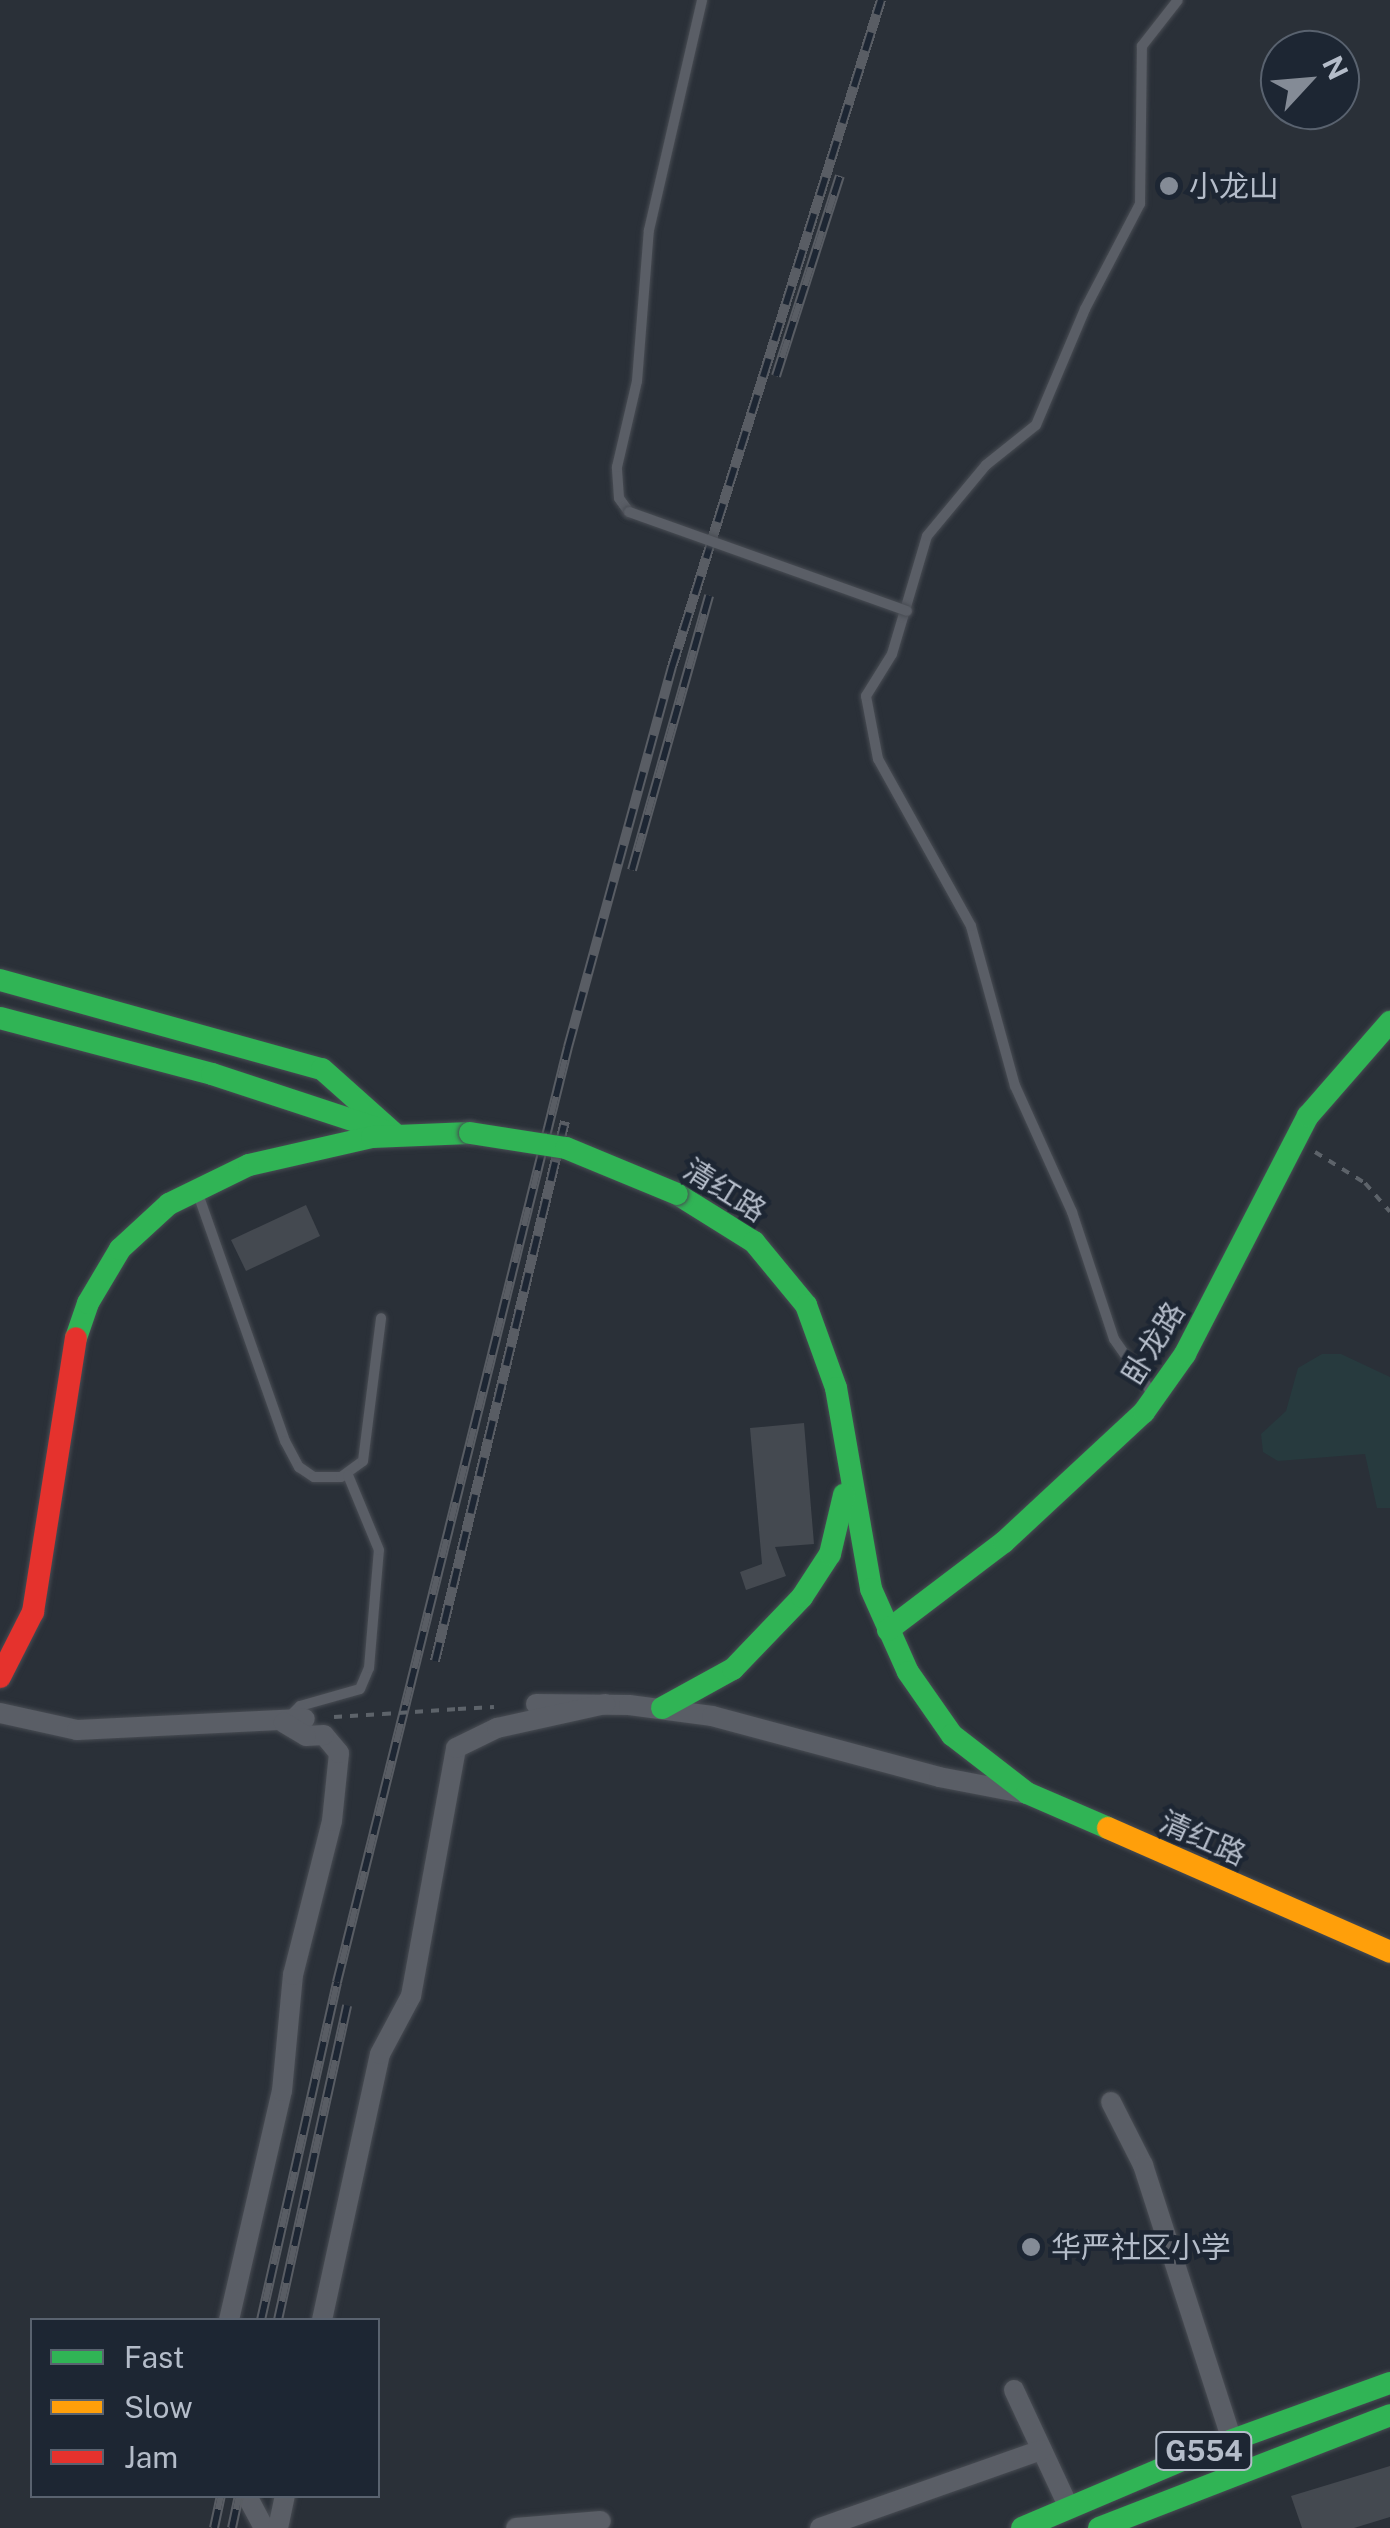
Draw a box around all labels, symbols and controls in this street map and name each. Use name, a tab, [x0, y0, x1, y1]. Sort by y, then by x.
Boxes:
north arrow	[1260, 30, 1360, 130]
text: N	[1316, 50, 1355, 85]
place label: 小龙山	[1189, 168, 1279, 204]
marker: 小龙山	[1158, 175, 1180, 197]
street label: 清红路	[677, 1151, 773, 1229]
street label: 卧龙路	[1114, 1295, 1192, 1391]
street label: 清红路	[1155, 1803, 1251, 1873]
place label: 华严社区小学	[1051, 2229, 1231, 2265]
marker: 华严社区小学	[1020, 2236, 1042, 2258]
legend	[30, 2318, 380, 2498]
text: Fast	[124, 2339, 184, 2375]
text: Slow	[124, 2389, 193, 2425]
road number: G554	[1154, 2428, 1254, 2474]
text: Jam	[124, 2439, 178, 2475]

